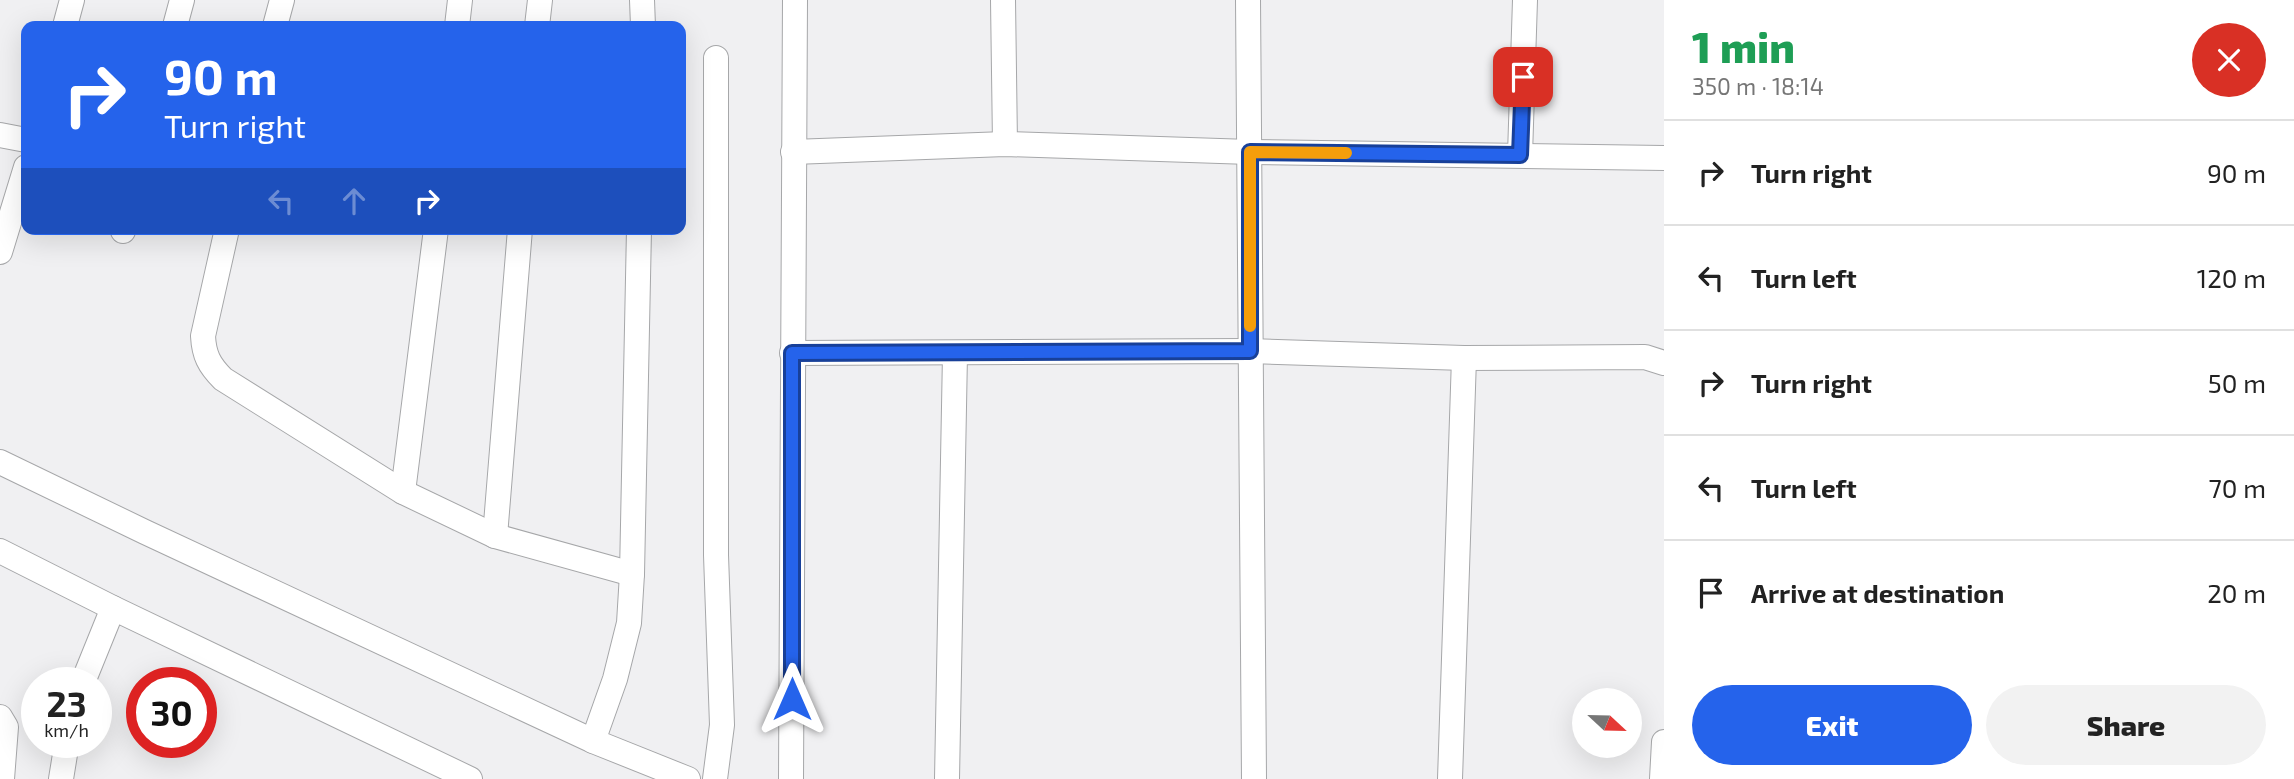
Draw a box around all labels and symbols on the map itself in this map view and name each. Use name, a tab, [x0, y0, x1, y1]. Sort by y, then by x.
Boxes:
pin	[1493, 47, 1553, 107]
position arrow	[755, 662, 829, 736]
speed limit sign: 30	[126, 667, 217, 758]
north arrow	[1572, 688, 1642, 758]

